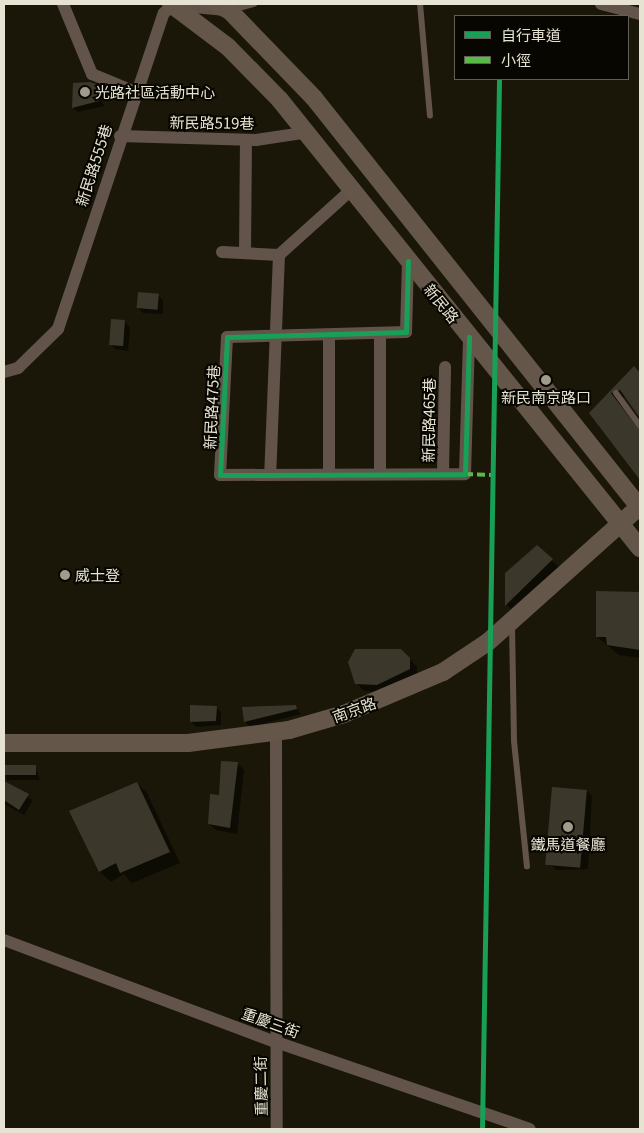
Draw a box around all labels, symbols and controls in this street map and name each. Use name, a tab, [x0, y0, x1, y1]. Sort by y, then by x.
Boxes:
legend	[454, 15, 629, 80]
text: 自行車道	[501, 24, 561, 45]
text: 小徑	[501, 49, 531, 70]
place label: 光路社區活動中心	[95, 83, 215, 101]
marker: 光路社區活動中心	[79, 86, 91, 98]
street label: 新民路519巷	[169, 112, 255, 132]
street label: 新民路555巷	[71, 122, 115, 208]
street label: 新民路	[421, 280, 463, 326]
street label: 新民路475巷	[200, 364, 222, 450]
marker: 新民南京路口	[540, 374, 552, 386]
street label: 新民路465巷	[418, 377, 438, 463]
place label: 新民南京路口	[501, 388, 591, 406]
place label: 威士登	[75, 566, 120, 584]
marker: 威士登	[59, 569, 71, 581]
street label: 南京路	[330, 693, 378, 725]
marker: 鐵馬道餐廳	[562, 821, 574, 833]
place label: 鐵馬道餐廳	[531, 835, 605, 853]
street label: 重慶三街	[240, 1003, 302, 1041]
street label: 重慶二街	[250, 1056, 270, 1116]

